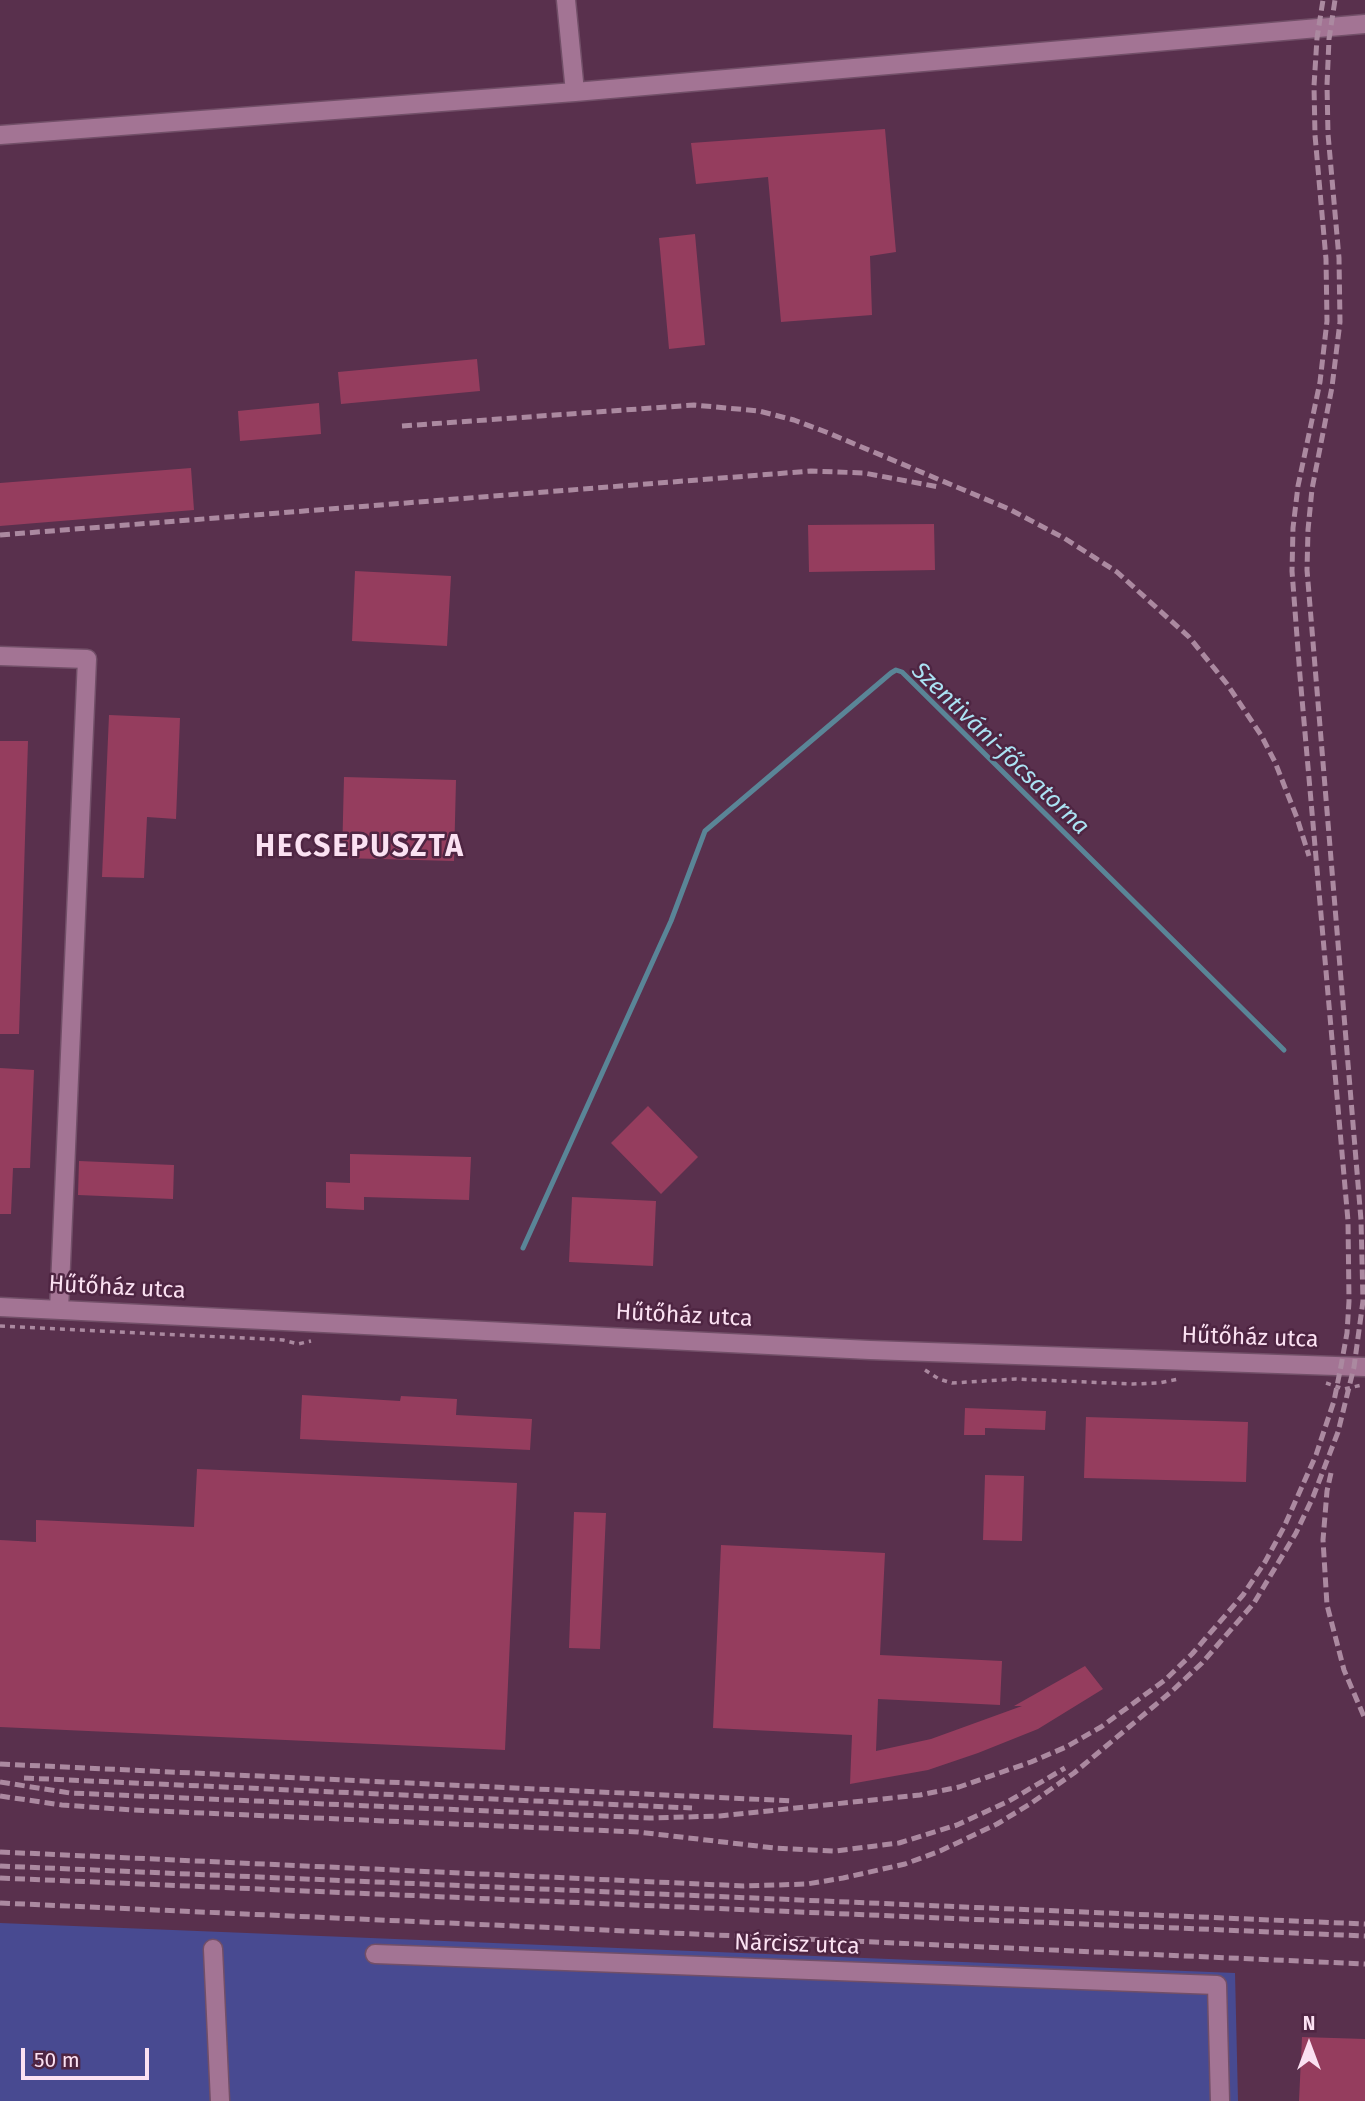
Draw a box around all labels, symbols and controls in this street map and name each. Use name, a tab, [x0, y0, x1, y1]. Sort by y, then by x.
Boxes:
water label: Szentiváni-főcsatorna	[905, 657, 1095, 841]
district label: HECSEPUSZTA	[256, 830, 464, 866]
street label: Hűtőház utca	[48, 1271, 186, 1305]
street label: Hűtőház utca	[615, 1299, 753, 1333]
street label: Hűtőház utca	[1181, 1322, 1319, 1354]
street label: Nárcisz utca	[734, 1929, 860, 1961]
north arrow	[1274, 2010, 1344, 2080]
text: N	[1303, 2012, 1315, 2035]
scale bar	[24, 2035, 152, 2078]
text: 50 m	[34, 2047, 80, 2073]

